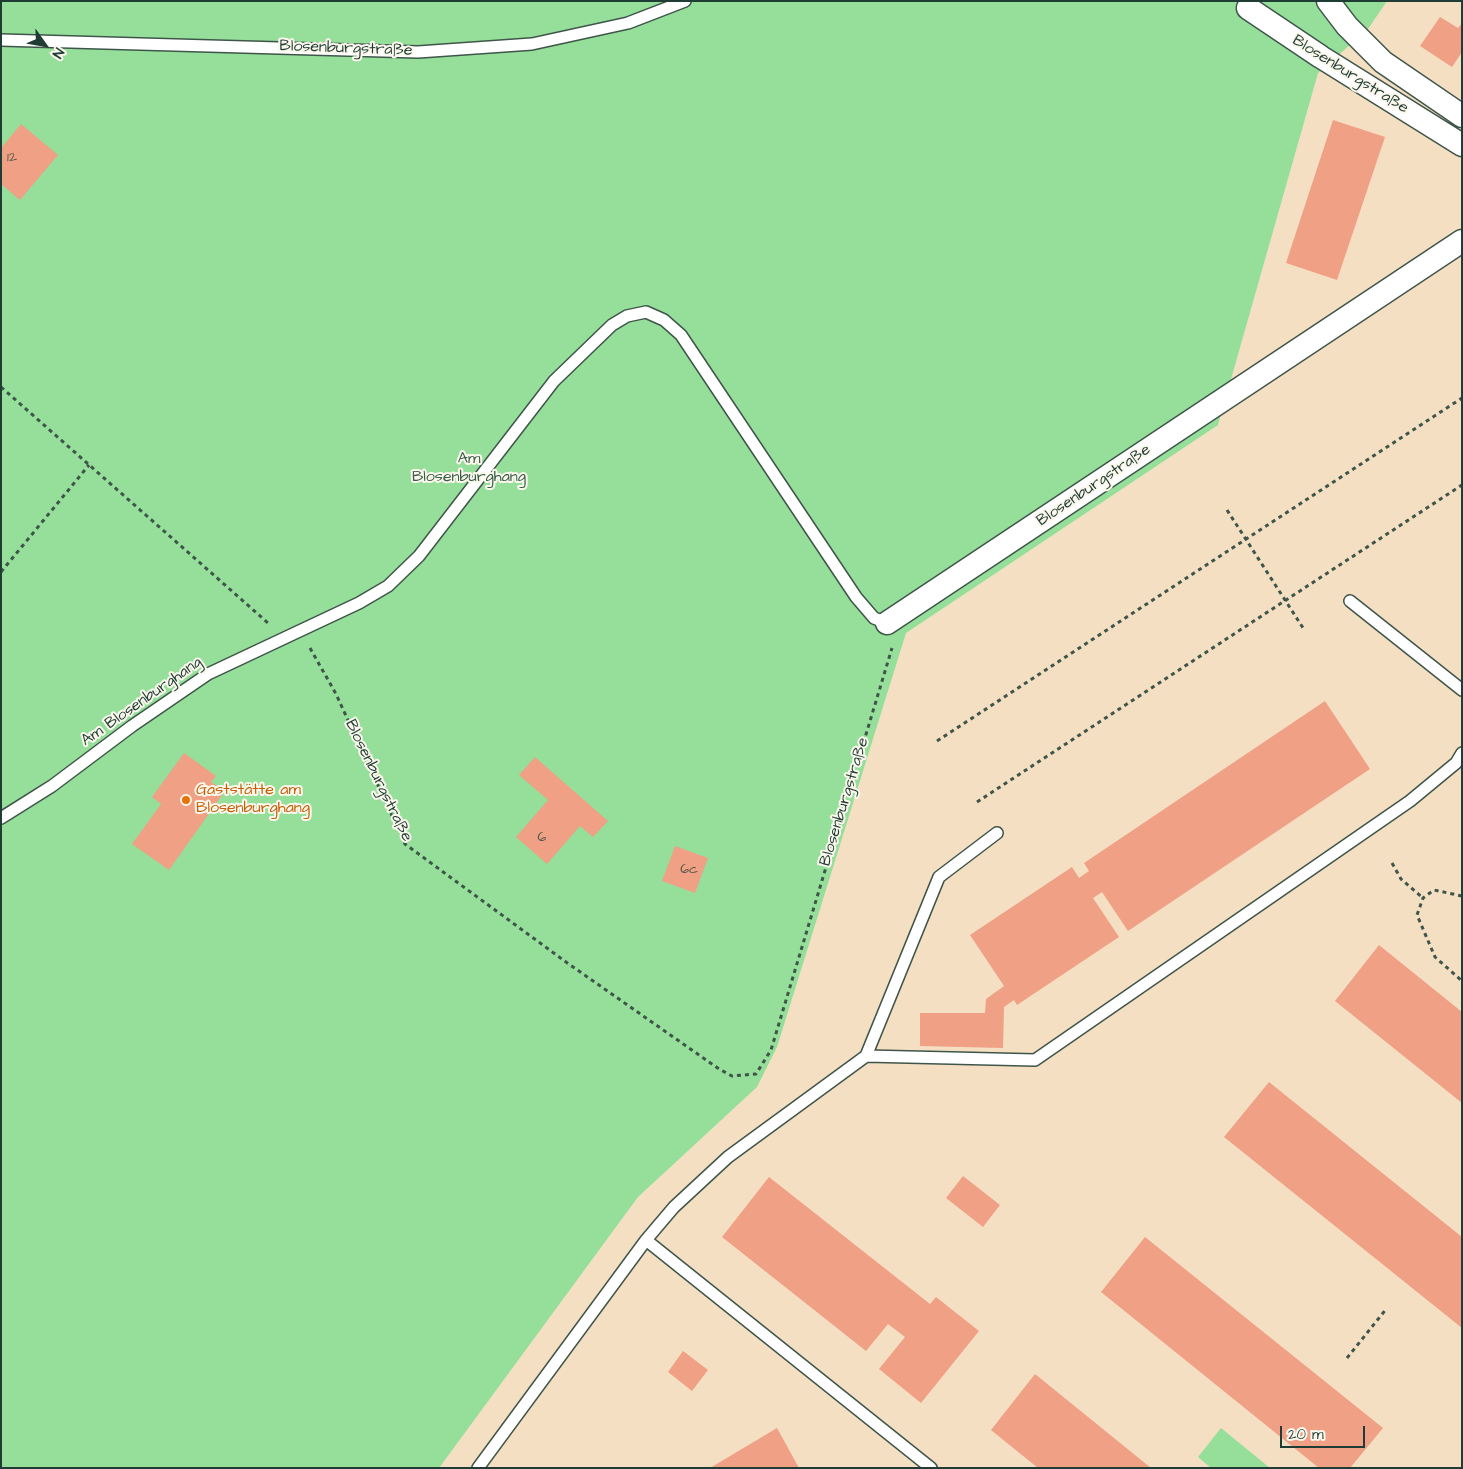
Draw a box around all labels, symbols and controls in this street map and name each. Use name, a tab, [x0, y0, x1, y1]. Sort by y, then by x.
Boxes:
north arrow	[20, 20, 70, 70]
street label: Blosenburgstraße	[1288, 32, 1412, 118]
street label: Blosenburgstraße	[279, 37, 413, 61]
text: N	[47, 44, 69, 62]
house number: 12	[7, 150, 17, 166]
street label: Blosenburgstraße	[1033, 441, 1155, 531]
park label: Am Blosenburghang	[412, 450, 526, 488]
street label: Am Blosenburghang	[78, 653, 206, 751]
street label: Blosenburgstraße	[340, 717, 416, 845]
street label: Blosenburgstraße	[816, 735, 874, 869]
place label: Gaststätte am Blosenburghang	[196, 781, 310, 819]
marker: Gaststätte am Blosenburghang	[180, 794, 192, 806]
house number: 6	[538, 830, 546, 846]
house number: 6c	[680, 862, 698, 878]
scale bar	[1283, 1416, 1368, 1448]
text: 20 m	[1288, 1424, 1324, 1445]

